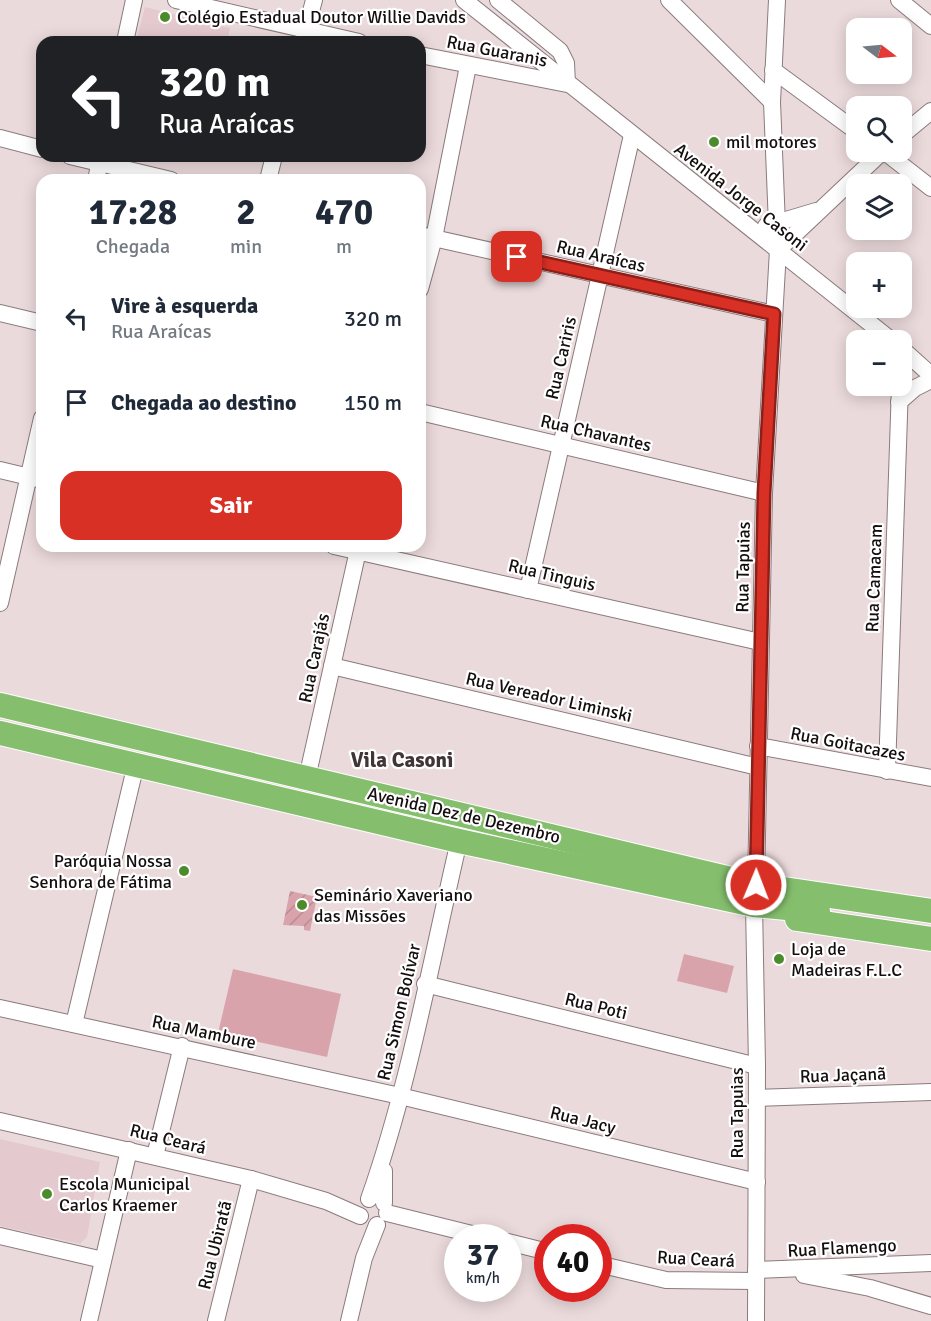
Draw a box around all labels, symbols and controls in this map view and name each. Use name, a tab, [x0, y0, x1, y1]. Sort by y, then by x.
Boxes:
place label: Colégio Estadual Doutor Willie Davids	[177, 6, 466, 28]
marker: Colégio Estadual Doutor Willie Davids	[158, 10, 172, 24]
north arrow	[846, 18, 912, 84]
map controls	[846, 18, 912, 396]
street label: Rua Guaranis	[445, 30, 549, 72]
text: 320 m	[159, 57, 270, 108]
icon: left	[60, 60, 138, 138]
button: search	[846, 96, 912, 162]
text: Rua Araícas	[159, 108, 295, 141]
place label: mil motores	[726, 131, 817, 153]
marker: mil motores	[707, 135, 721, 149]
street label: Avenida Jorge Casoni	[670, 138, 812, 256]
button: layers	[846, 174, 912, 240]
text: 17:28	[89, 190, 177, 235]
text: 2	[236, 190, 256, 235]
text: 470	[315, 190, 373, 235]
pin	[491, 231, 542, 282]
text: Chegada	[96, 234, 170, 259]
text: min	[230, 234, 262, 259]
text: m	[336, 234, 352, 259]
street label: Rua Araícas	[554, 235, 648, 277]
icon: arrive	[500, 240, 533, 273]
button: +	[846, 252, 912, 318]
text: Vire à esquerda	[111, 292, 258, 319]
icon: left	[60, 302, 93, 335]
text: 320 m	[344, 305, 402, 332]
street label: Rua Cariris	[541, 314, 581, 402]
text: Rua Araícas	[111, 319, 211, 344]
button: −	[846, 330, 912, 396]
icon: arrive	[60, 386, 93, 419]
text: Chegada ao destino	[111, 389, 297, 416]
text: 150 m	[344, 389, 402, 416]
street label: Rua Chavantes	[538, 410, 654, 456]
button: Sair	[60, 471, 402, 540]
street label: Rua Tapuias	[731, 521, 755, 613]
street label: Rua Camacam	[861, 523, 887, 633]
street label: Rua Tinguis	[506, 554, 598, 596]
street label: Rua Carajás	[294, 611, 334, 705]
street label: Rua Vereador Liminski	[464, 667, 634, 727]
street label: Rua Goitacazes	[789, 722, 907, 766]
district label: Vila Casoni	[351, 747, 453, 773]
street label: Avenida Dez de Dezembro	[365, 782, 563, 848]
place label: Paróquia Nossa Senhora de Fátima	[29, 850, 172, 893]
position arrow	[724, 853, 788, 917]
marker: Paróquia Nossa Senhora de Fátima	[177, 864, 191, 878]
place label: Seminário Xaveriano das Missões	[314, 884, 473, 927]
marker: Seminário Xaveriano das Missões	[295, 898, 309, 912]
place label: Loja de Madeiras F.L.C	[791, 938, 902, 981]
street label: Rua Simon Bolívar	[373, 941, 426, 1083]
marker: Loja de Madeiras F.L.C	[772, 952, 786, 966]
street label: Rua Poti	[562, 988, 630, 1024]
street label: Rua Mambure	[150, 1010, 258, 1054]
street label: Rua Jaçanã	[799, 1062, 887, 1088]
street label: Rua Tapuias	[726, 1067, 748, 1159]
street label: Rua Jacy	[548, 1101, 619, 1139]
street label: Rua Ceará	[128, 1119, 208, 1159]
place label: Escola Municipal Carlos Kraemer	[59, 1173, 190, 1216]
marker: Escola Municipal Carlos Kraemer	[40, 1187, 54, 1201]
street label: Rua Ubiratã	[193, 1198, 237, 1292]
speed limit sign: 40	[534, 1224, 612, 1302]
street label: Rua Flamengo	[787, 1234, 897, 1262]
text: 37	[467, 1237, 499, 1274]
street label: Rua Ceará	[657, 1246, 735, 1272]
text: km/h	[466, 1269, 500, 1287]

